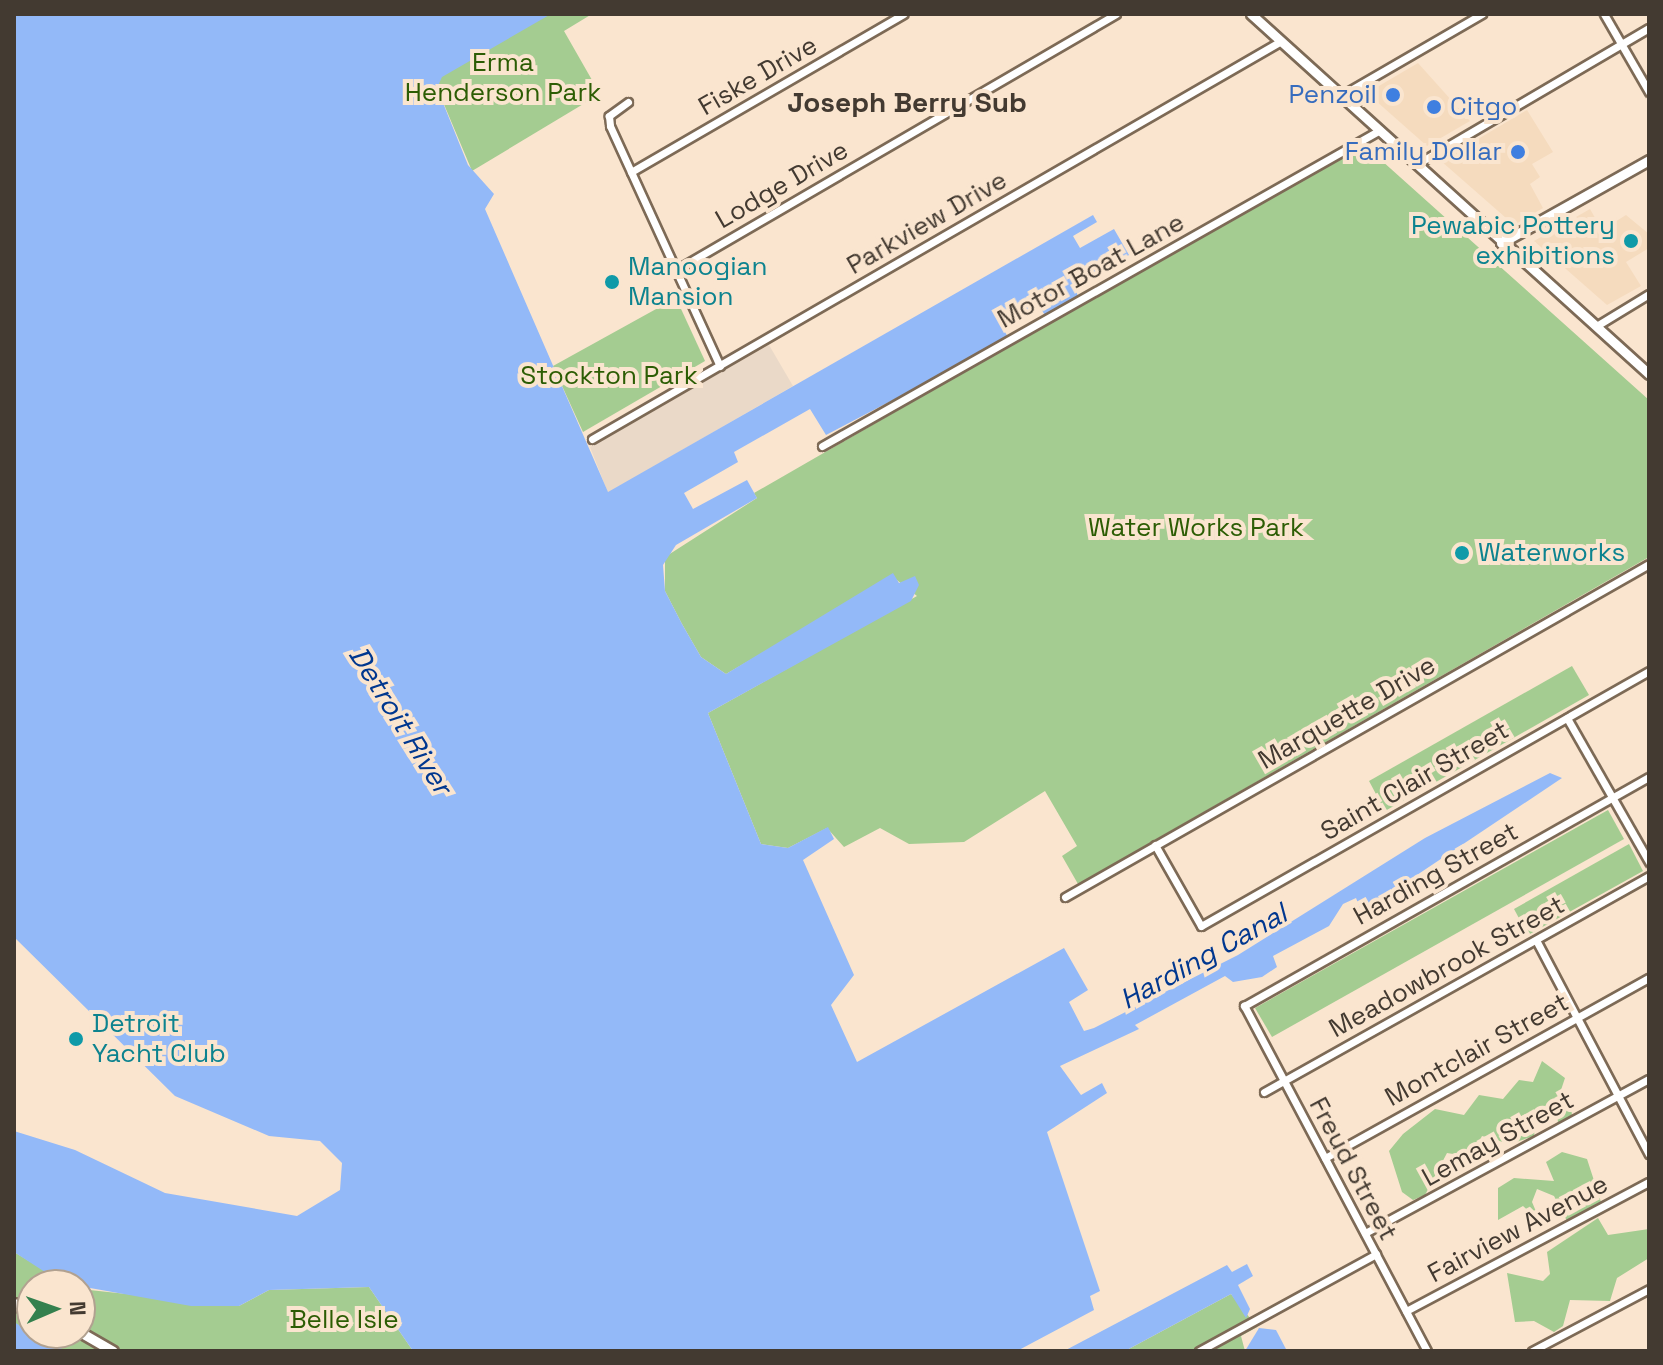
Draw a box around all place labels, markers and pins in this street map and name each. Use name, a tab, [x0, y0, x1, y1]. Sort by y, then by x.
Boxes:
place label: Penzoil	[1289, 79, 1377, 111]
marker: Penzoil	[1384, 86, 1402, 104]
place label: Citgo	[1450, 91, 1517, 123]
marker: Citgo	[1425, 98, 1443, 116]
place label: Family Dollar	[1345, 136, 1502, 168]
marker: Family Dollar	[1509, 143, 1527, 161]
place label: Pewabic Pottery exhibitions	[1411, 210, 1615, 272]
marker: Pewabic Pottery exhibitions	[1622, 232, 1640, 250]
place label: Manoogian Mansion	[628, 251, 767, 312]
marker: Manoogian Mansion	[603, 273, 621, 291]
place label: Waterworks	[1478, 537, 1625, 569]
marker: Waterworks	[1453, 544, 1471, 562]
place label: Detroit Yacht Club	[92, 1008, 226, 1070]
marker: Detroit Yacht Club	[67, 1030, 85, 1048]

